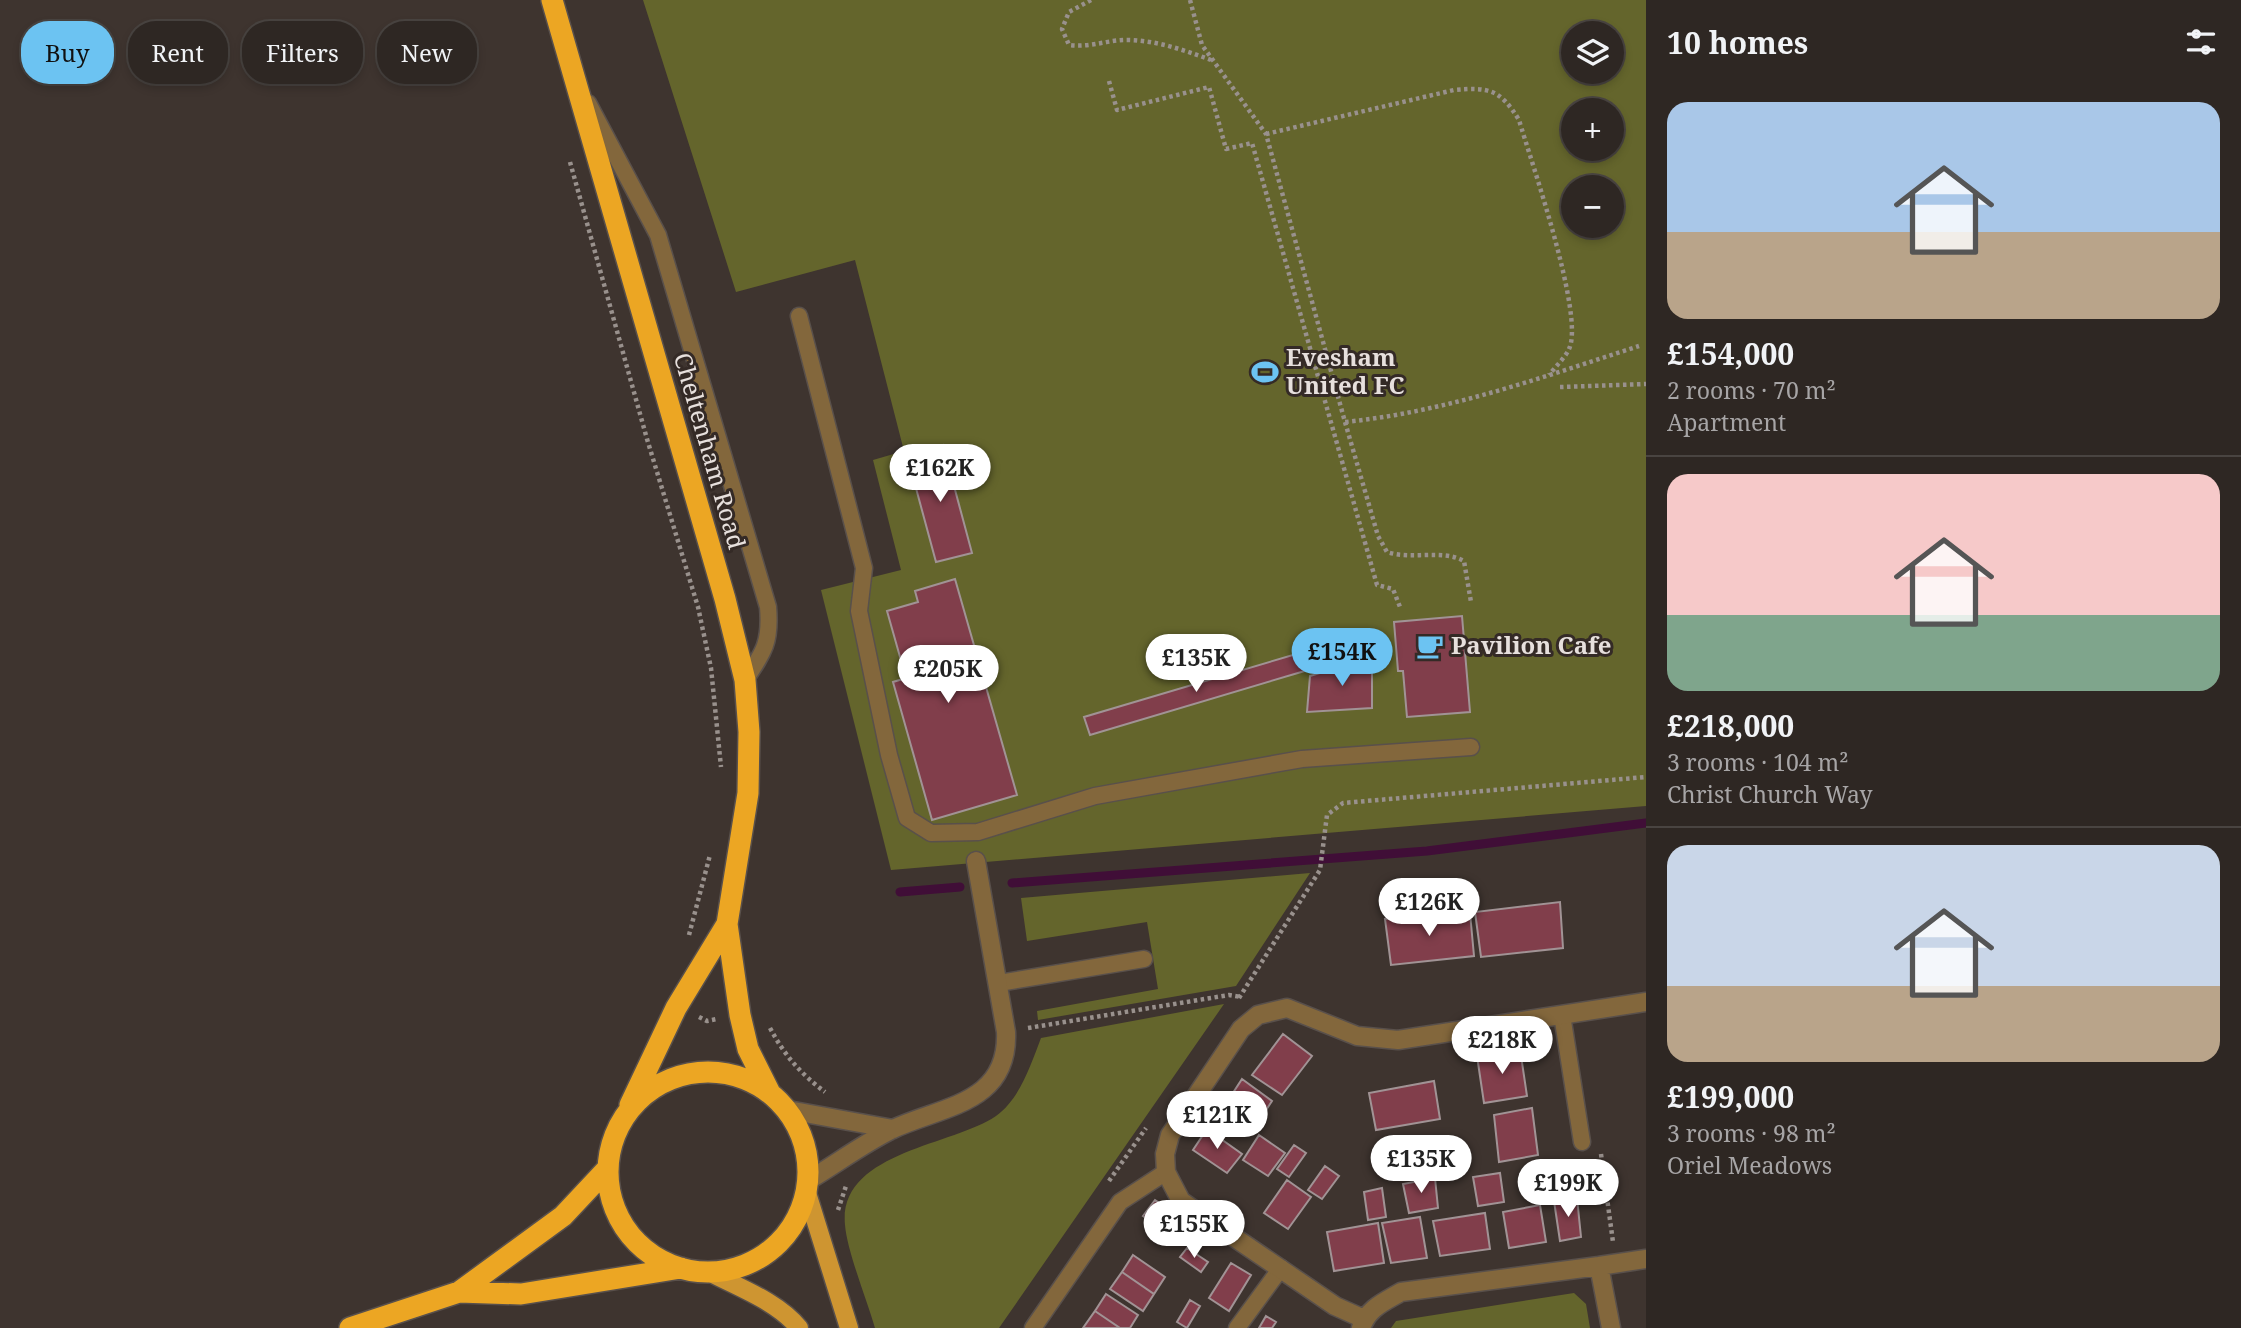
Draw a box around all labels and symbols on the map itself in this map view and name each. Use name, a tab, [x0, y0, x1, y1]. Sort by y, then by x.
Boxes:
place label: Evesham United FC	[1286, 340, 1405, 401]
street label: Cheltenham Road	[667, 349, 754, 553]
sports icon: Evesham United FC	[1250, 357, 1280, 387]
pin: £162K	[891, 444, 989, 504]
pin: £154K	[1293, 628, 1391, 688]
place label: Pavilion Cafe	[1451, 628, 1612, 661]
cafe icon: Pavilion Cafe	[1415, 631, 1445, 661]
pin: £135K	[1147, 634, 1245, 694]
pin: £205K	[899, 646, 997, 705]
pin: £126K	[1380, 878, 1478, 938]
pin: £218K	[1453, 1016, 1551, 1076]
pin: £121K	[1168, 1092, 1266, 1151]
pin: £135K	[1372, 1136, 1470, 1195]
pin: £199K	[1519, 1160, 1617, 1219]
pin: £155K	[1145, 1200, 1243, 1260]

